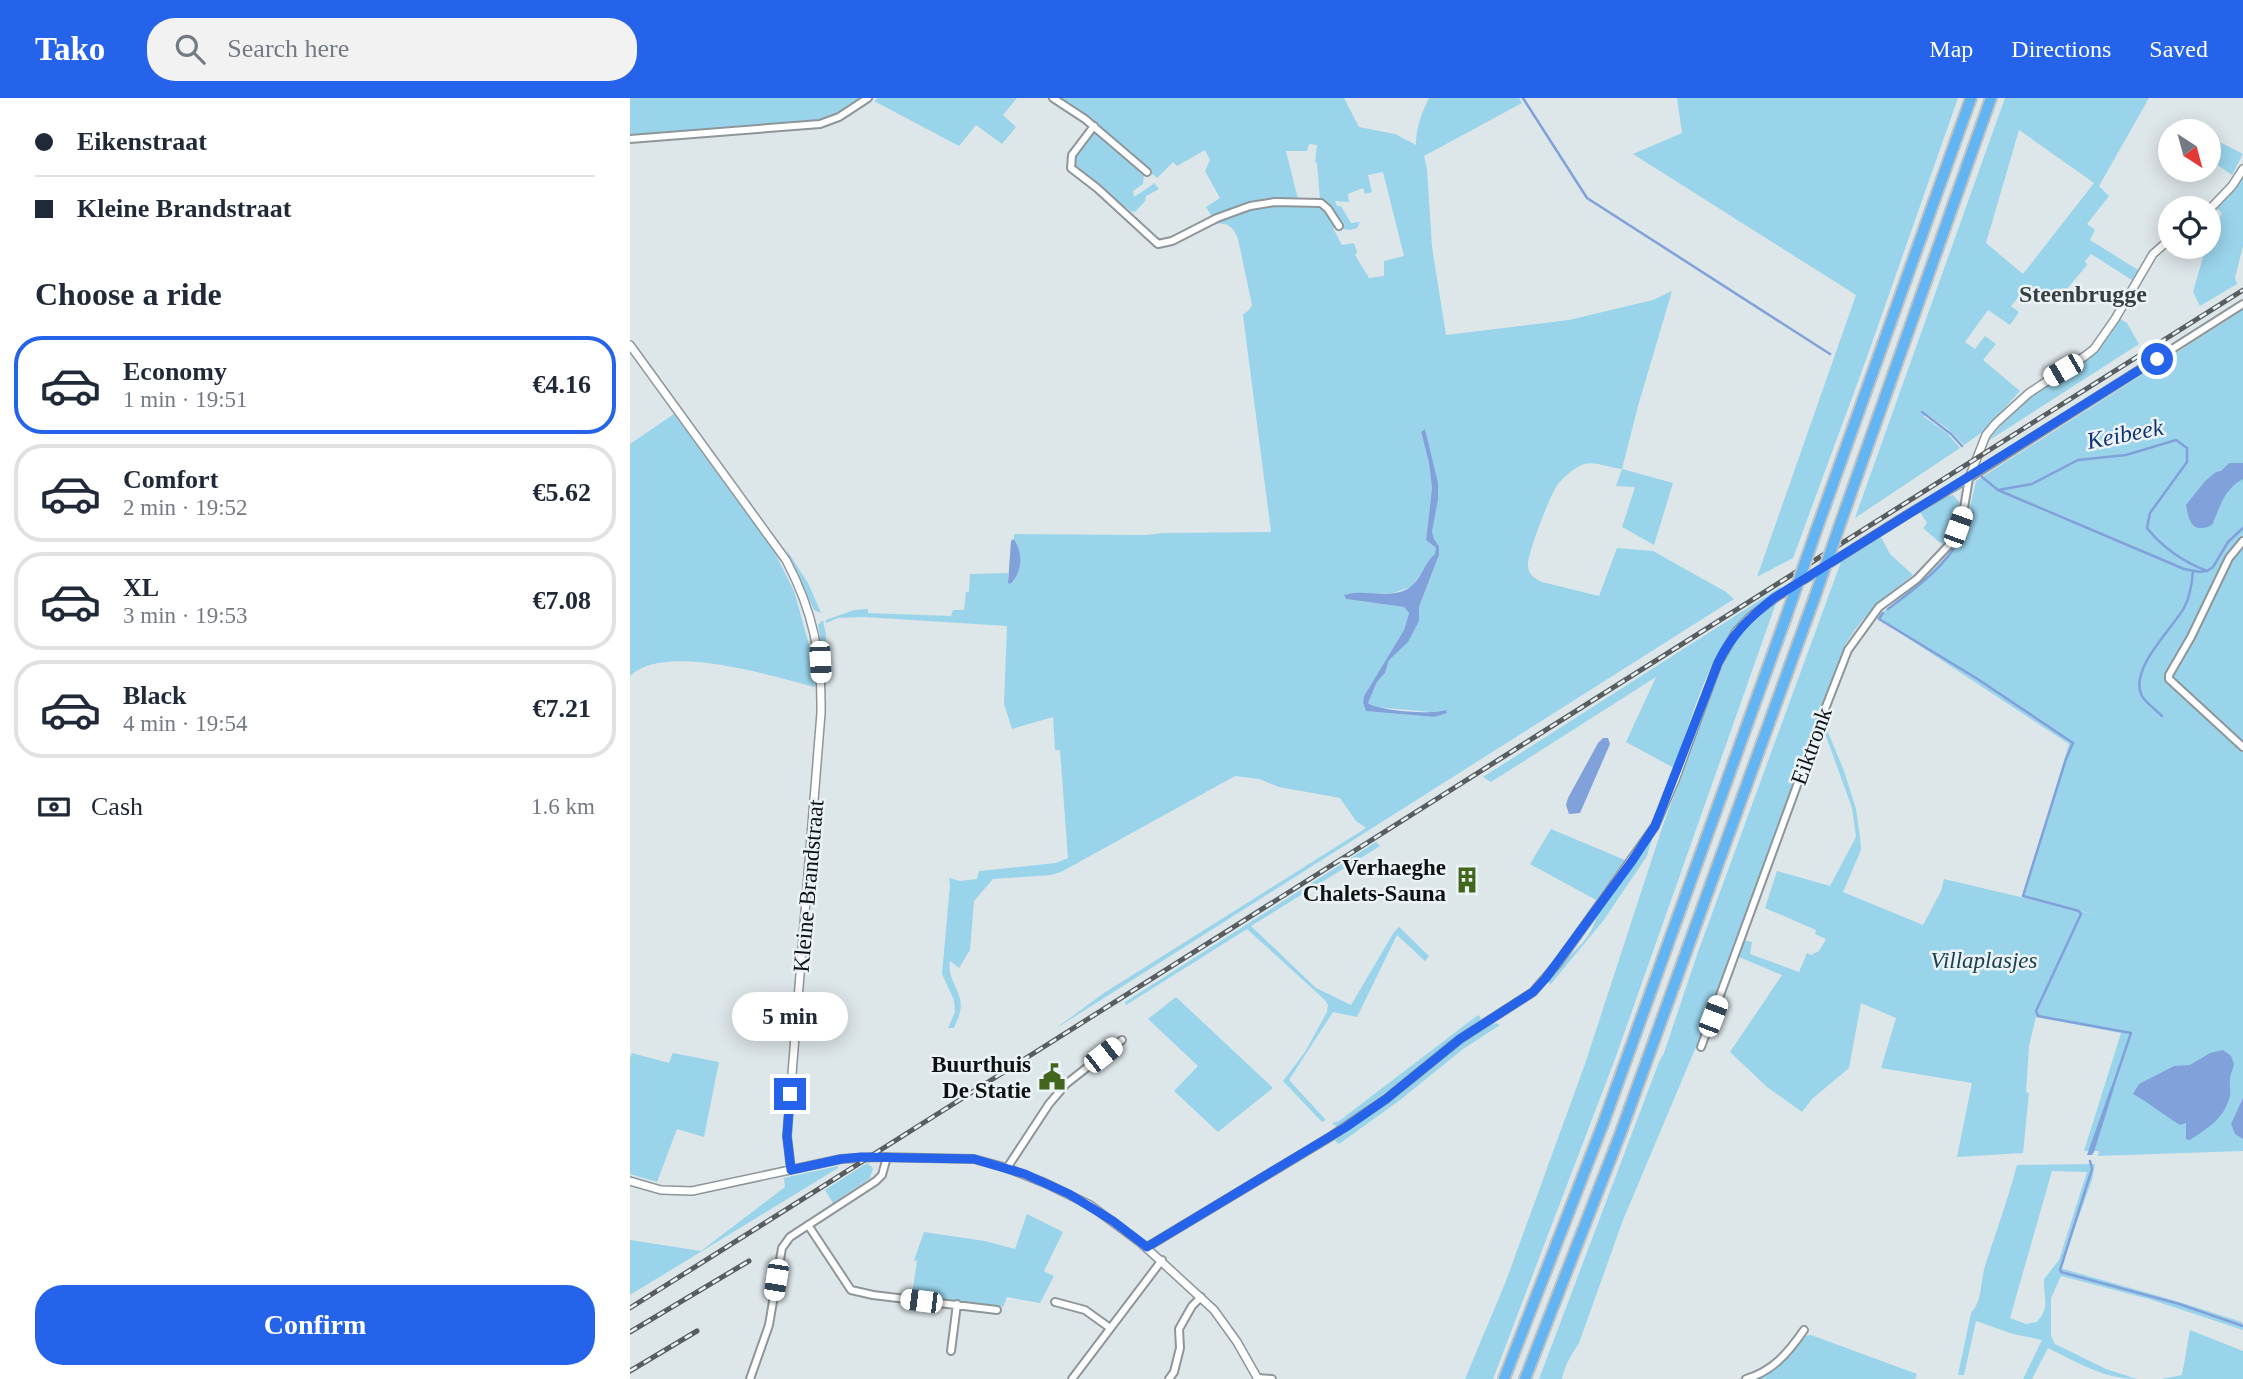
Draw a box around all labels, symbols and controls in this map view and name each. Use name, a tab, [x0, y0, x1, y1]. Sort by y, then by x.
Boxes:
search box	[147, 18, 637, 81]
icon: search	[171, 30, 209, 68]
text: Tako	[35, 31, 105, 67]
text: Search here	[227, 34, 349, 63]
text: Map	[1929, 36, 1973, 62]
text: Directions	[2011, 36, 2111, 62]
text: Saved	[2149, 36, 2208, 62]
north arrow	[2158, 119, 2221, 182]
map controls	[2158, 119, 2221, 259]
text: Eikenstraat	[77, 127, 207, 156]
text: Kleine Brandstraat	[77, 194, 292, 223]
button: locate	[2158, 196, 2221, 259]
text: Choose a ride	[35, 276, 222, 312]
district label: Steenbrugge	[2019, 281, 2147, 307]
route start	[2141, 343, 2173, 375]
car	[2040, 350, 2087, 390]
icon: car	[39, 354, 102, 417]
text: Economy	[123, 357, 227, 386]
text: €4.16	[533, 370, 591, 399]
text: 1 min · 19:51	[123, 387, 248, 412]
water label: Keibeek	[2084, 414, 2166, 454]
icon: car	[39, 462, 102, 525]
text: Comfort	[123, 465, 218, 494]
text: €5.62	[533, 478, 591, 507]
text: 2 min · 19:52	[123, 495, 248, 520]
car	[1941, 504, 1976, 550]
icon: car	[39, 570, 102, 633]
text: XL	[123, 573, 159, 602]
text: €7.08	[533, 586, 591, 615]
text: 3 min · 19:53	[123, 603, 248, 628]
car	[809, 640, 832, 684]
icon: car	[39, 678, 102, 741]
text: Black	[123, 681, 187, 710]
text: €7.21	[533, 694, 591, 723]
street label: Eiktronk	[1786, 704, 1837, 788]
text: 4 min · 19:54	[123, 711, 248, 736]
icon: cash	[35, 788, 73, 826]
text: Cash	[91, 792, 143, 821]
text: 1.6 km	[531, 794, 595, 819]
street label: Kleine Brandstraat	[789, 798, 829, 973]
place label: Verhaeghe Chalets-Sauna	[1303, 855, 1446, 906]
building icon: Verhaeghe Chalets-Sauna	[1452, 865, 1482, 895]
park label: Villaplasjes	[1931, 948, 2037, 973]
callout: 5 min	[732, 992, 848, 1042]
car	[1696, 993, 1731, 1039]
text: 5 min	[762, 1004, 818, 1029]
car	[1080, 1034, 1127, 1076]
place label: Buurthuis De Statie	[931, 1052, 1031, 1103]
public building icon: Buurthuis De Statie	[1037, 1062, 1067, 1092]
route end	[774, 1078, 806, 1110]
car	[763, 1258, 790, 1302]
button: Confirm	[35, 1285, 595, 1365]
car	[899, 1288, 944, 1314]

